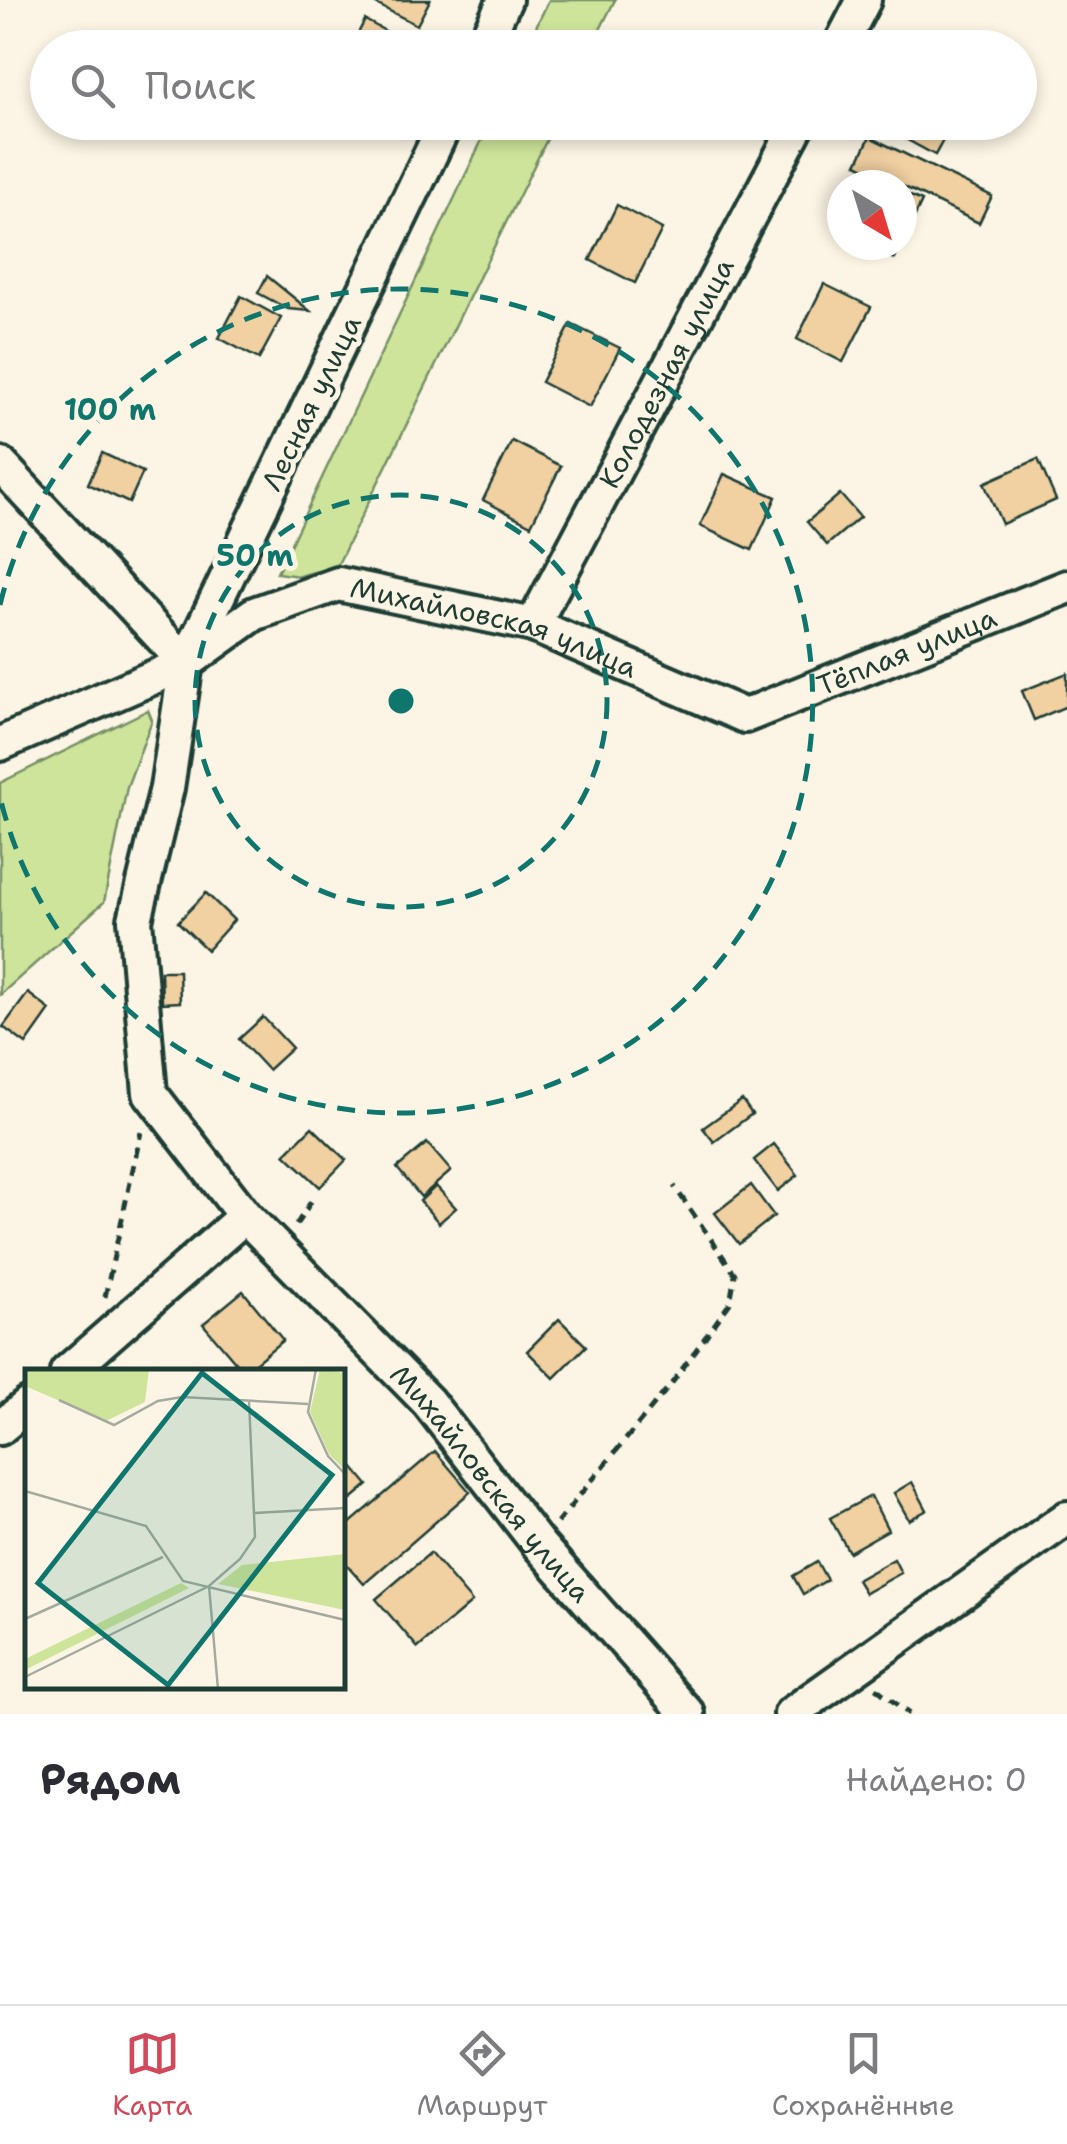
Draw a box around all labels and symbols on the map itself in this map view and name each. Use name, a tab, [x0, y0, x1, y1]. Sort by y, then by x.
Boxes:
north arrow	[827, 170, 917, 260]
street label: Колодезная улица	[590, 251, 743, 495]
street label: Лесная улица	[252, 309, 370, 497]
text: 100 m	[64, 389, 156, 430]
text: 50 m	[216, 535, 294, 576]
street label: Михайловская улица	[347, 568, 643, 687]
street label: Тёплая улица	[811, 598, 1002, 704]
centre of rings	[383, 683, 419, 719]
street label: Михайловская улица	[382, 1356, 600, 1610]
inset map	[25, 1369, 345, 1689]

